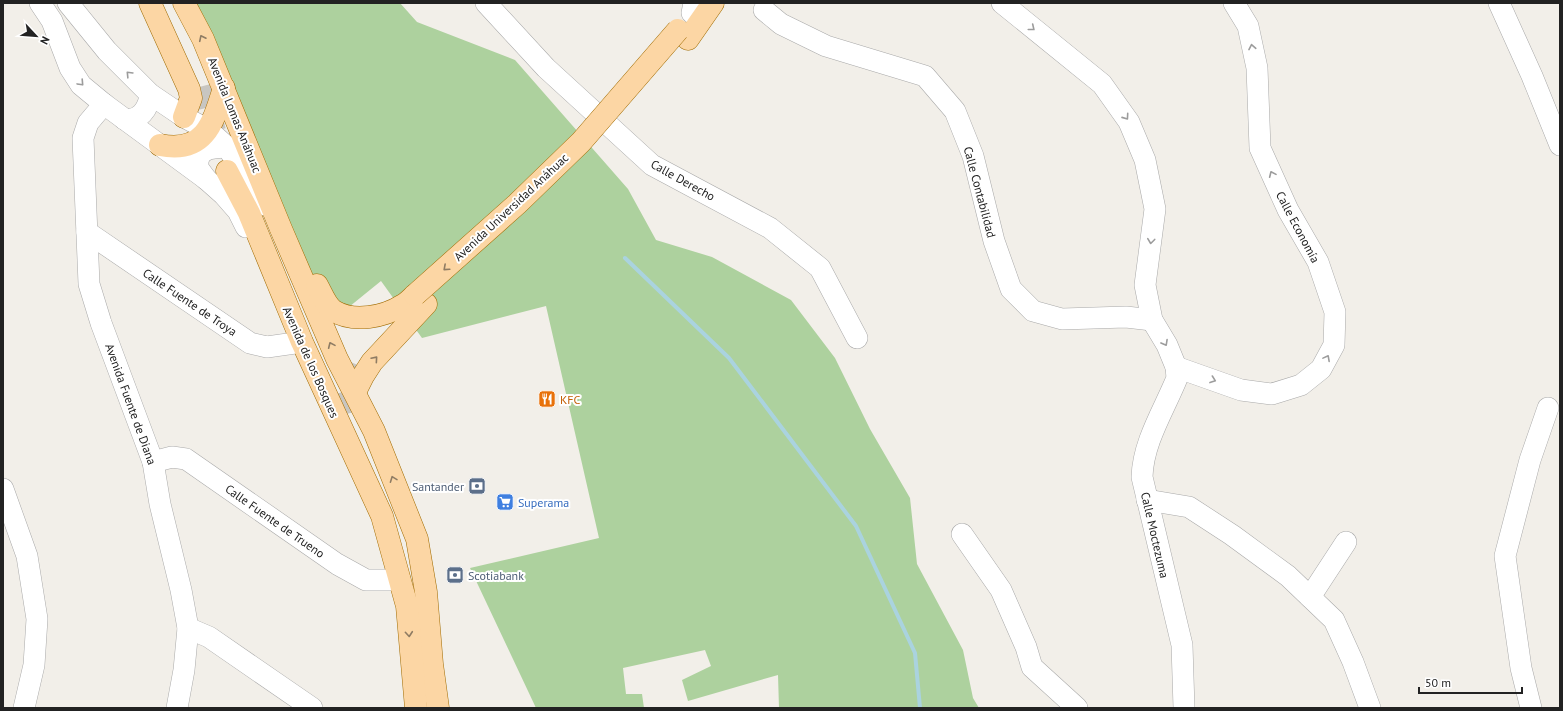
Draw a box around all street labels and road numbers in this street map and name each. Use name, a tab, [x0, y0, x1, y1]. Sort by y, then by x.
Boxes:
street label: Avenida Lomas Anáhuac	[205, 55, 265, 175]
street label: Calle Contabilidad	[961, 145, 999, 239]
street label: Avenida Universidad Anáhuac	[451, 150, 572, 264]
street label: Calle Derecho	[648, 156, 718, 204]
street label: Calle Economía	[1273, 189, 1323, 265]
street label: Calle Fuente de Troya	[140, 265, 240, 339]
street label: Avenida de los Bosques	[280, 304, 342, 420]
street label: Avenida Fuente de Diana	[102, 341, 160, 467]
street label: Calle Fuente de Trueno	[222, 481, 328, 561]
street label: Calle Moctezuma	[1138, 491, 1172, 579]

